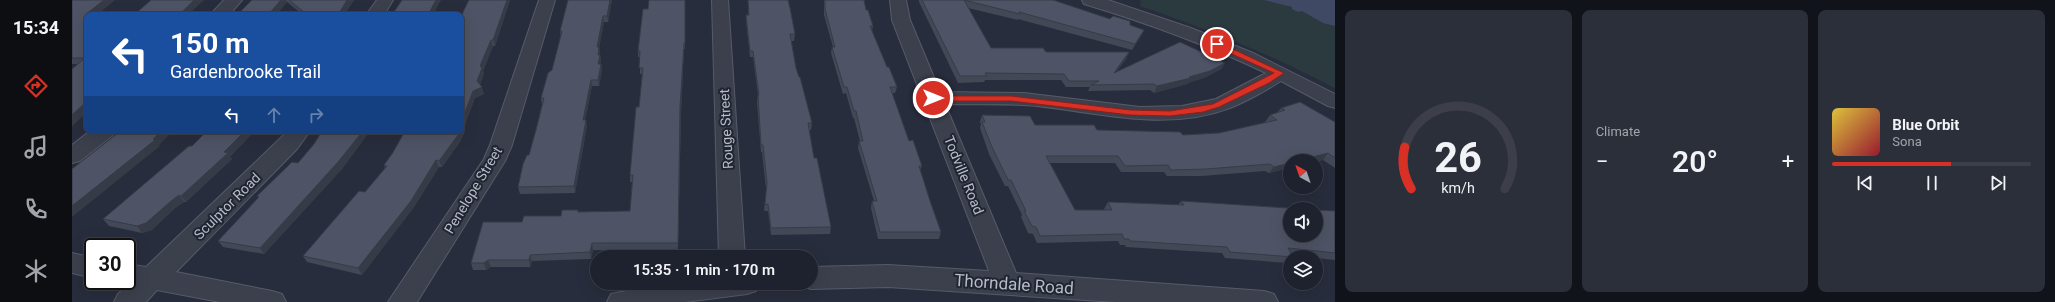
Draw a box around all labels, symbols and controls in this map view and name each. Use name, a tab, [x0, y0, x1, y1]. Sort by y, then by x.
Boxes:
text: 15:34	[13, 17, 59, 38]
text: 150 m	[170, 27, 249, 60]
pin	[1200, 27, 1234, 61]
icon: left	[104, 28, 156, 80]
icon: arrive	[1206, 33, 1228, 55]
text: Gardenbrooke Trail	[170, 61, 321, 82]
icon: directions	[22, 72, 50, 100]
position arrow	[912, 77, 954, 119]
street label: Rouge Street	[716, 88, 736, 169]
icon: left	[221, 104, 243, 126]
icon: ahead	[263, 104, 285, 126]
icon: right	[305, 104, 327, 126]
text: Blue Orbit	[1892, 116, 1959, 134]
text: Climate	[1596, 124, 1640, 139]
icon: music	[22, 133, 50, 161]
street label: Todville Road	[941, 133, 987, 217]
text: 26	[1434, 133, 1482, 182]
text: Sona	[1892, 134, 1922, 149]
street label: Penelope Street	[441, 143, 505, 236]
text: 20°	[1672, 144, 1718, 179]
text: −	[1596, 149, 1608, 174]
text: +	[1782, 149, 1794, 174]
north arrow	[1283, 154, 1323, 194]
map controls	[1283, 154, 1323, 290]
street label: Sculptor Road	[190, 169, 264, 243]
icon: previous	[1854, 172, 1876, 194]
icon: pause	[1921, 172, 1943, 194]
icon: next	[1987, 172, 2009, 194]
text: km/h	[1442, 180, 1475, 196]
icon: phone	[22, 195, 50, 223]
button: sound	[1283, 202, 1323, 242]
speed limit sign: 30	[84, 238, 136, 290]
button: layers	[1283, 250, 1323, 290]
icon: climate	[22, 257, 50, 285]
text: 15:35 · 1 min · 170 m	[633, 261, 775, 279]
street label: Thorndale Road	[954, 270, 1074, 298]

